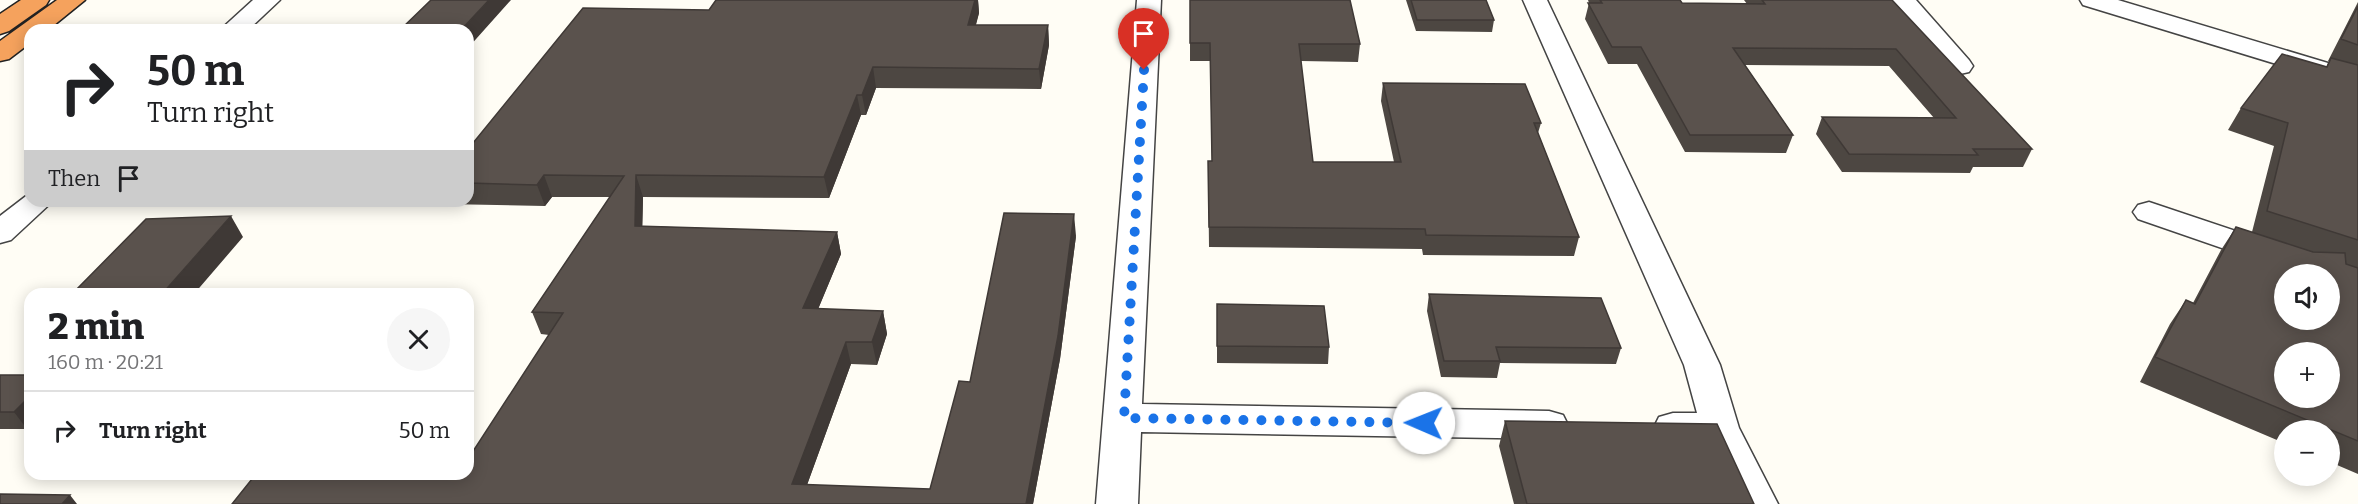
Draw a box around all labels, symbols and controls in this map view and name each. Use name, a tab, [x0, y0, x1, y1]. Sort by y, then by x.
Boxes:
pin	[1118, 8, 1169, 70]
icon: arrive	[1127, 17, 1160, 50]
text: 50 m	[147, 46, 244, 96]
icon: right	[48, 48, 126, 126]
text: Turn right	[147, 97, 274, 129]
icon: arrive	[112, 162, 145, 195]
text: Then	[48, 165, 100, 192]
map controls	[2274, 264, 2340, 486]
button: sound	[2274, 264, 2340, 330]
text: 2 min	[48, 305, 144, 349]
button: close	[387, 308, 450, 371]
button: +	[2274, 342, 2340, 408]
text: 160 m · 20:21	[48, 350, 163, 374]
position arrow	[1392, 391, 1456, 455]
icon: right	[48, 414, 81, 447]
text: Turn right	[99, 417, 207, 444]
text: 50 m	[399, 417, 450, 444]
button: −	[2274, 420, 2340, 486]

